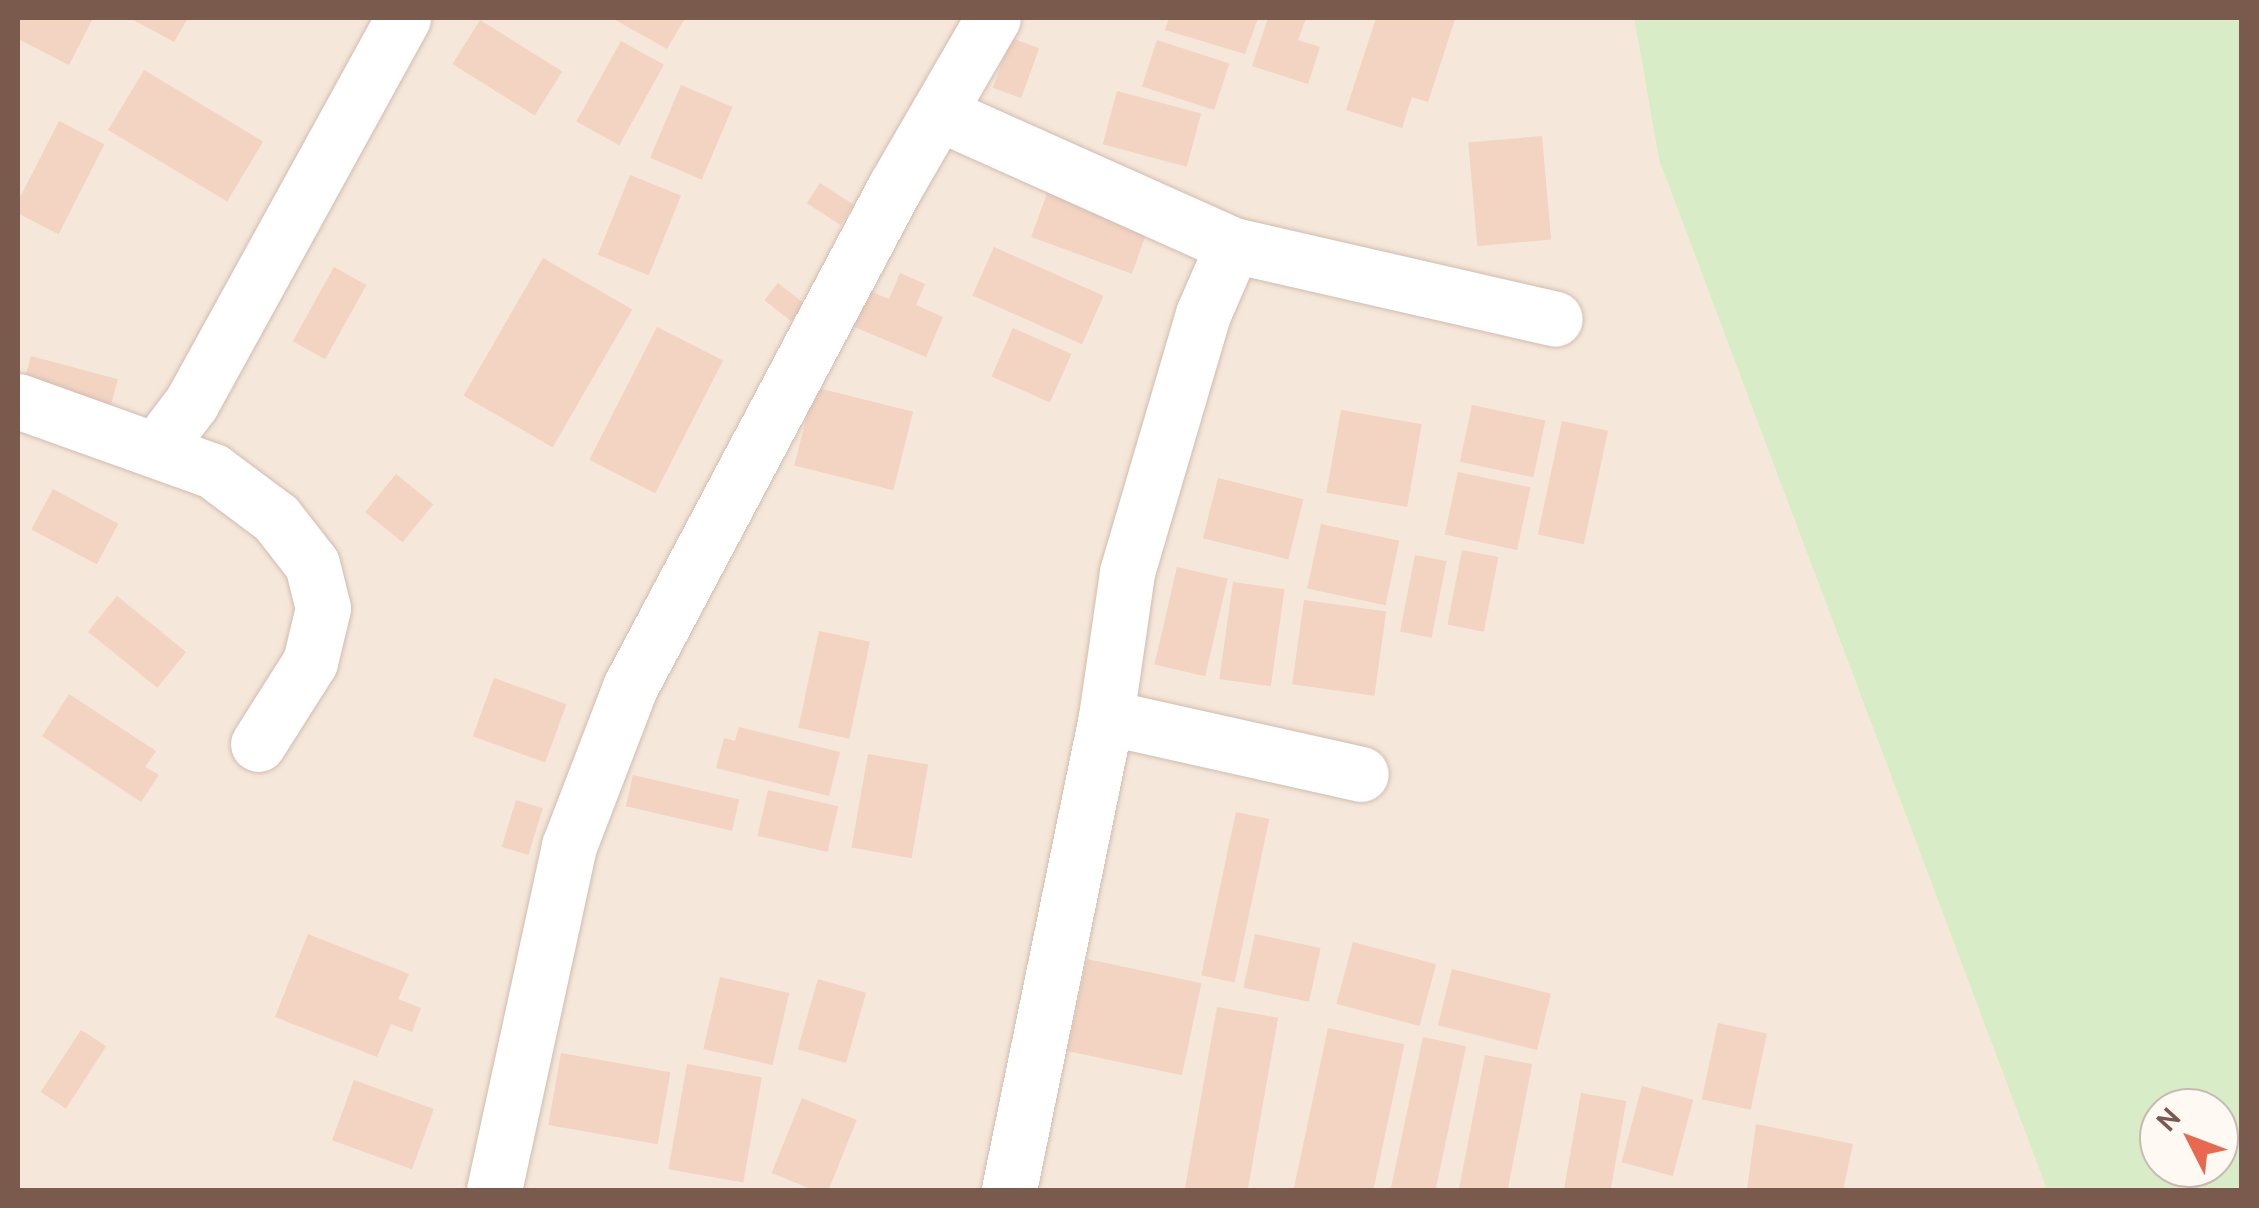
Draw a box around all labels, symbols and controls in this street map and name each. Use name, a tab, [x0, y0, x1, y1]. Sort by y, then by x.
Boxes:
north arrow	[2139, 1088, 2239, 1188]
text: N	[2149, 1101, 2187, 1138]

